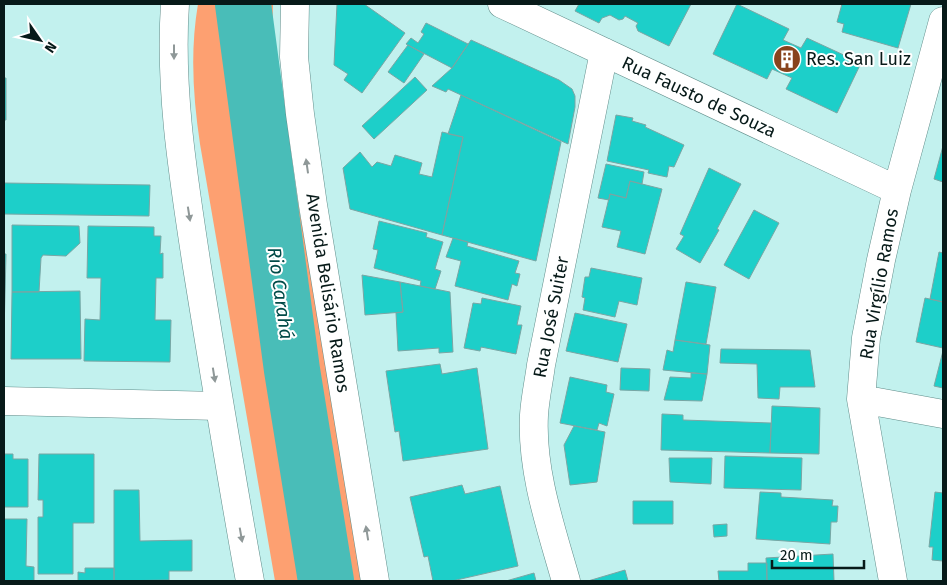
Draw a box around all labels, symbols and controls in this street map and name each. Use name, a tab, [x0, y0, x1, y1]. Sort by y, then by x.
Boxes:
north arrow	[15, 15, 65, 65]
text: N	[41, 38, 60, 56]
building icon: Res. San Luiz	[772, 44, 802, 74]
one-way arrow	[170, 45, 178, 61]
place label: Res. San Luiz	[806, 48, 911, 70]
street label: Rua Fausto de Souza	[618, 52, 780, 142]
one-way arrow	[303, 157, 311, 173]
street label: Avenida Belisário Ramos	[301, 192, 355, 394]
one-way arrow	[185, 207, 193, 223]
street label: Rua Virgílio Ramos	[855, 207, 903, 361]
water label: Rio Carahá	[263, 245, 298, 341]
street label: Rua José Suiter	[528, 254, 574, 380]
one-way arrow	[210, 367, 218, 383]
one-way arrow	[363, 525, 371, 541]
one-way arrow	[238, 527, 246, 543]
scale bar	[772, 538, 864, 570]
text: 20 m	[780, 546, 813, 564]

